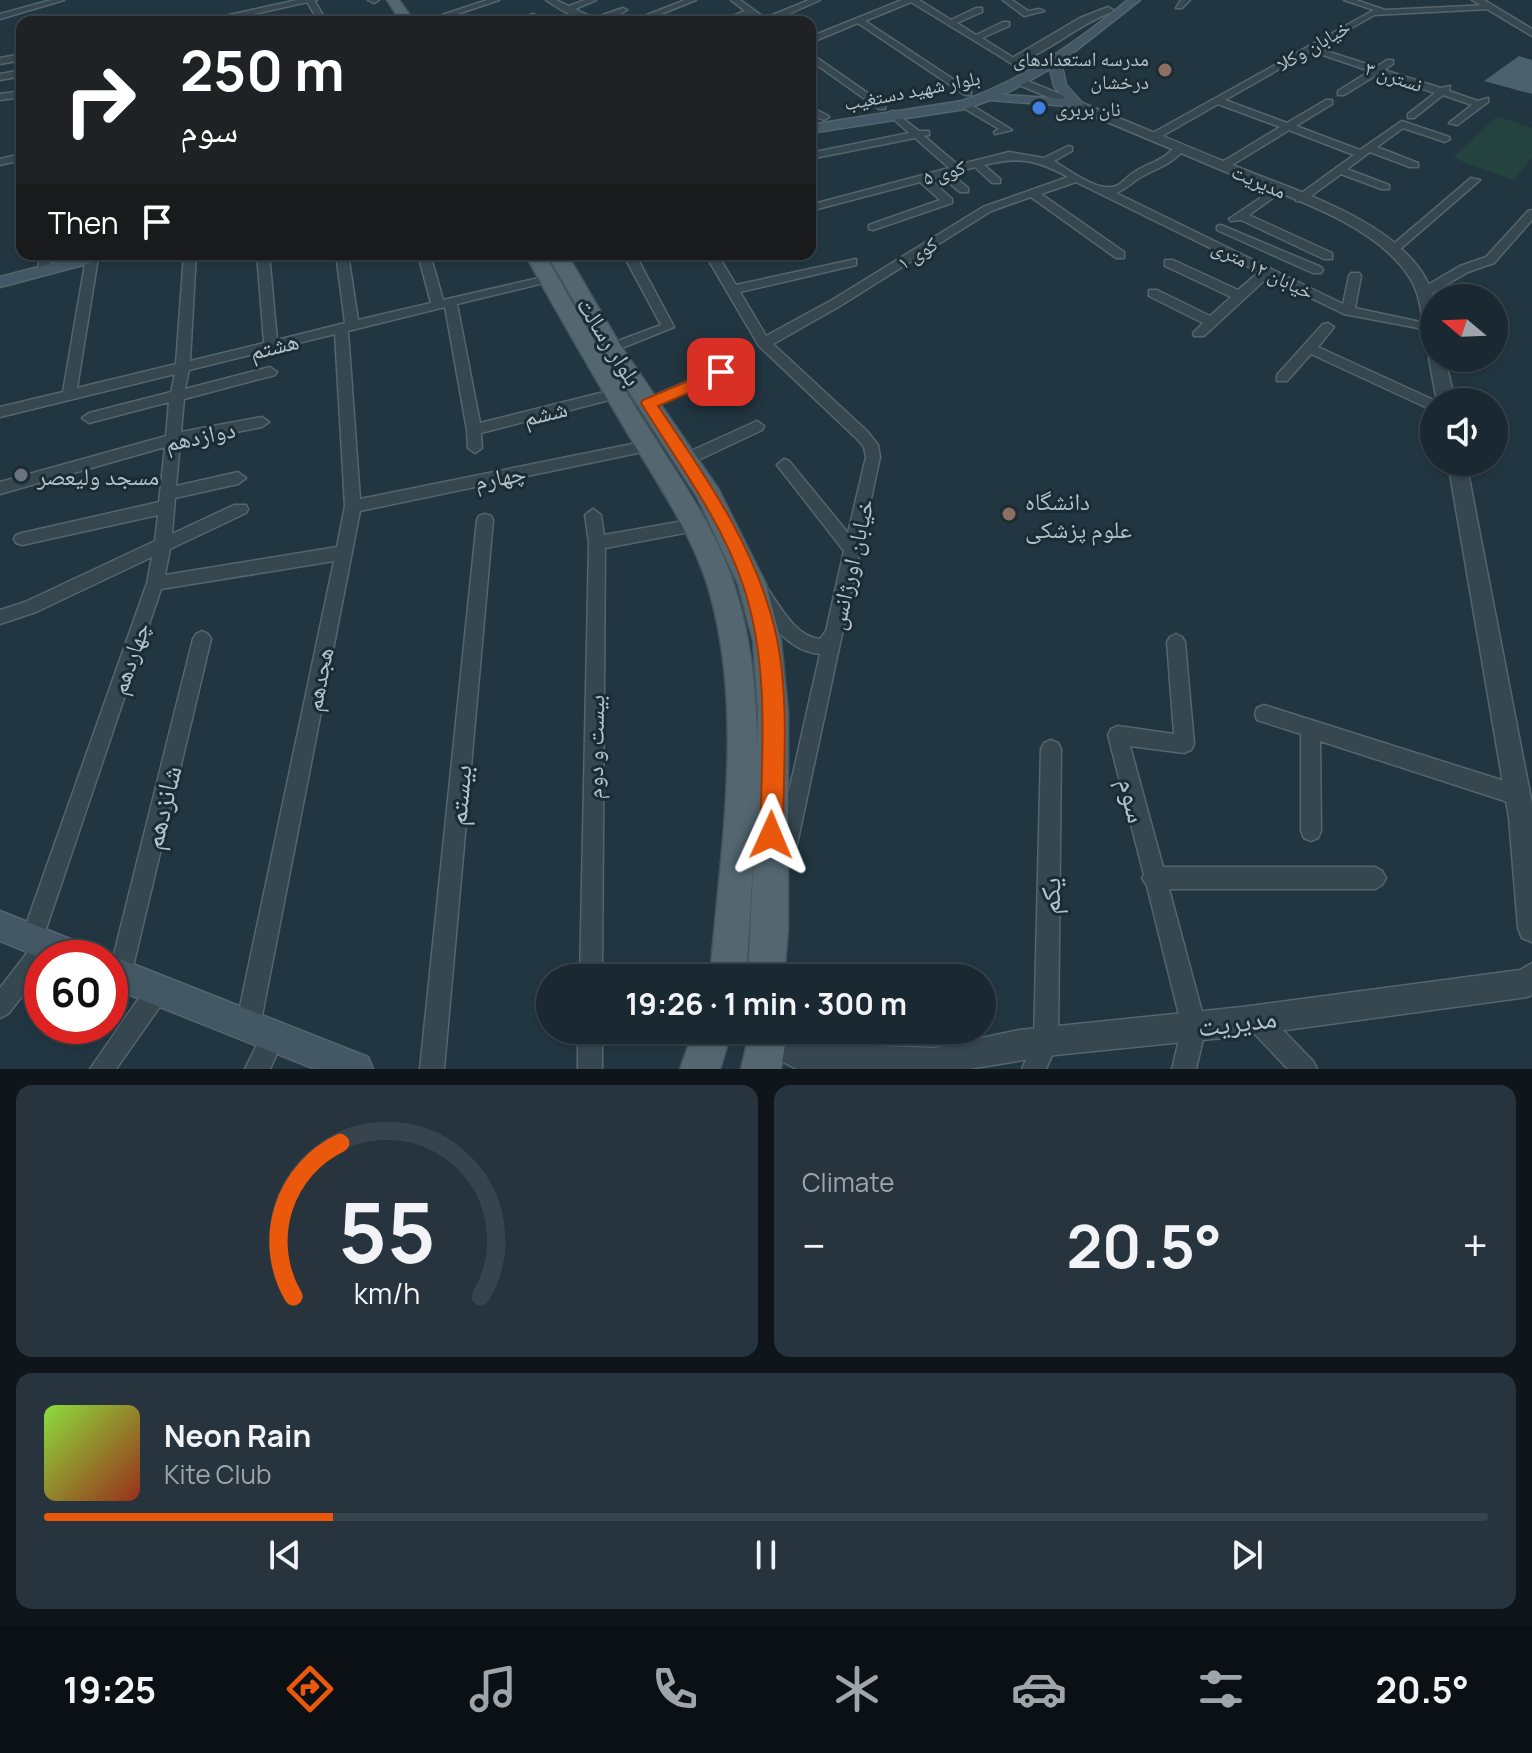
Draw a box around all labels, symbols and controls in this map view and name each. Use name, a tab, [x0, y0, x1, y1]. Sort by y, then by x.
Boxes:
street label: خیابان وکلا	[1271, 13, 1355, 77]
text: 250 m	[180, 31, 345, 108]
place label: مدرسه استعدادهای درخشان	[1013, 45, 1149, 95]
icon: right	[48, 48, 152, 152]
street label: نسترن ۳	[1362, 54, 1426, 98]
marker: مدرسه استعدادهای درخشان	[1156, 61, 1174, 79]
street label: بلوار شهید دستغیب	[842, 64, 982, 116]
place label: نان بربری	[1055, 95, 1121, 122]
marker: نان بربری	[1030, 99, 1048, 117]
text: سوم	[180, 104, 238, 153]
street label: کوی ۵	[920, 153, 968, 191]
street label: مدیریت	[1228, 157, 1290, 205]
icon: arrive	[135, 200, 179, 244]
text: Then	[48, 202, 119, 243]
street label: کوی ۱	[892, 230, 942, 276]
street label: خیابان ۱۲ متری	[1208, 233, 1319, 305]
north arrow	[1420, 284, 1508, 372]
map controls	[1420, 284, 1508, 476]
street label: بلوار رسالت	[570, 290, 650, 392]
street label: هشتم	[246, 323, 302, 368]
pin	[687, 338, 755, 406]
icon: arrive	[699, 350, 743, 394]
button: sound	[1420, 388, 1508, 476]
street label: ششم	[519, 391, 571, 434]
street label: دوازدهم	[162, 411, 238, 459]
street label: چهارم	[472, 455, 529, 498]
place label: مسجد ولیعصر	[36, 459, 159, 492]
marker: مسجد ولیعصر	[12, 466, 30, 484]
place label: دانشگاه علوم پزشکی	[1025, 484, 1132, 546]
street label: خیابان اورژانس	[819, 495, 881, 633]
marker: دانشگاه علوم پزشکی	[1000, 505, 1018, 523]
street label: چهاردهم	[101, 617, 158, 699]
street label: هجدهم	[296, 644, 341, 714]
street label: بیست و دوم	[577, 694, 612, 800]
street label: شانزدهم	[132, 761, 191, 853]
street label: بیستم	[436, 763, 481, 827]
street label: سوم	[1109, 773, 1158, 827]
position arrow	[729, 793, 813, 877]
street label: یکم	[1030, 877, 1069, 915]
speed limit sign: 60	[24, 940, 128, 1044]
text: 19:26 · 1 min · 300 m	[625, 983, 907, 1024]
street label: مدیریت	[1195, 997, 1279, 1045]
text: Climate	[802, 1164, 894, 1200]
text: 55	[338, 1174, 436, 1288]
text: 20.5°	[1066, 1204, 1222, 1286]
text: −	[802, 1215, 826, 1275]
text: +	[1463, 1215, 1488, 1275]
text: km/h	[354, 1274, 420, 1313]
text: Neon Rain	[164, 1415, 311, 1456]
text: Kite Club	[164, 1456, 271, 1492]
icon: previous	[263, 1533, 307, 1577]
icon: pause	[744, 1533, 788, 1577]
icon: next	[1225, 1533, 1269, 1577]
icon: directions	[282, 1661, 338, 1717]
icon: music	[465, 1661, 521, 1717]
icon: phone	[647, 1661, 703, 1717]
icon: climate	[829, 1661, 885, 1717]
icon: car	[1011, 1661, 1067, 1717]
icon: filters	[1193, 1661, 1249, 1717]
text: 19:25	[63, 1665, 156, 1714]
text: 20.5°	[1376, 1665, 1469, 1714]

